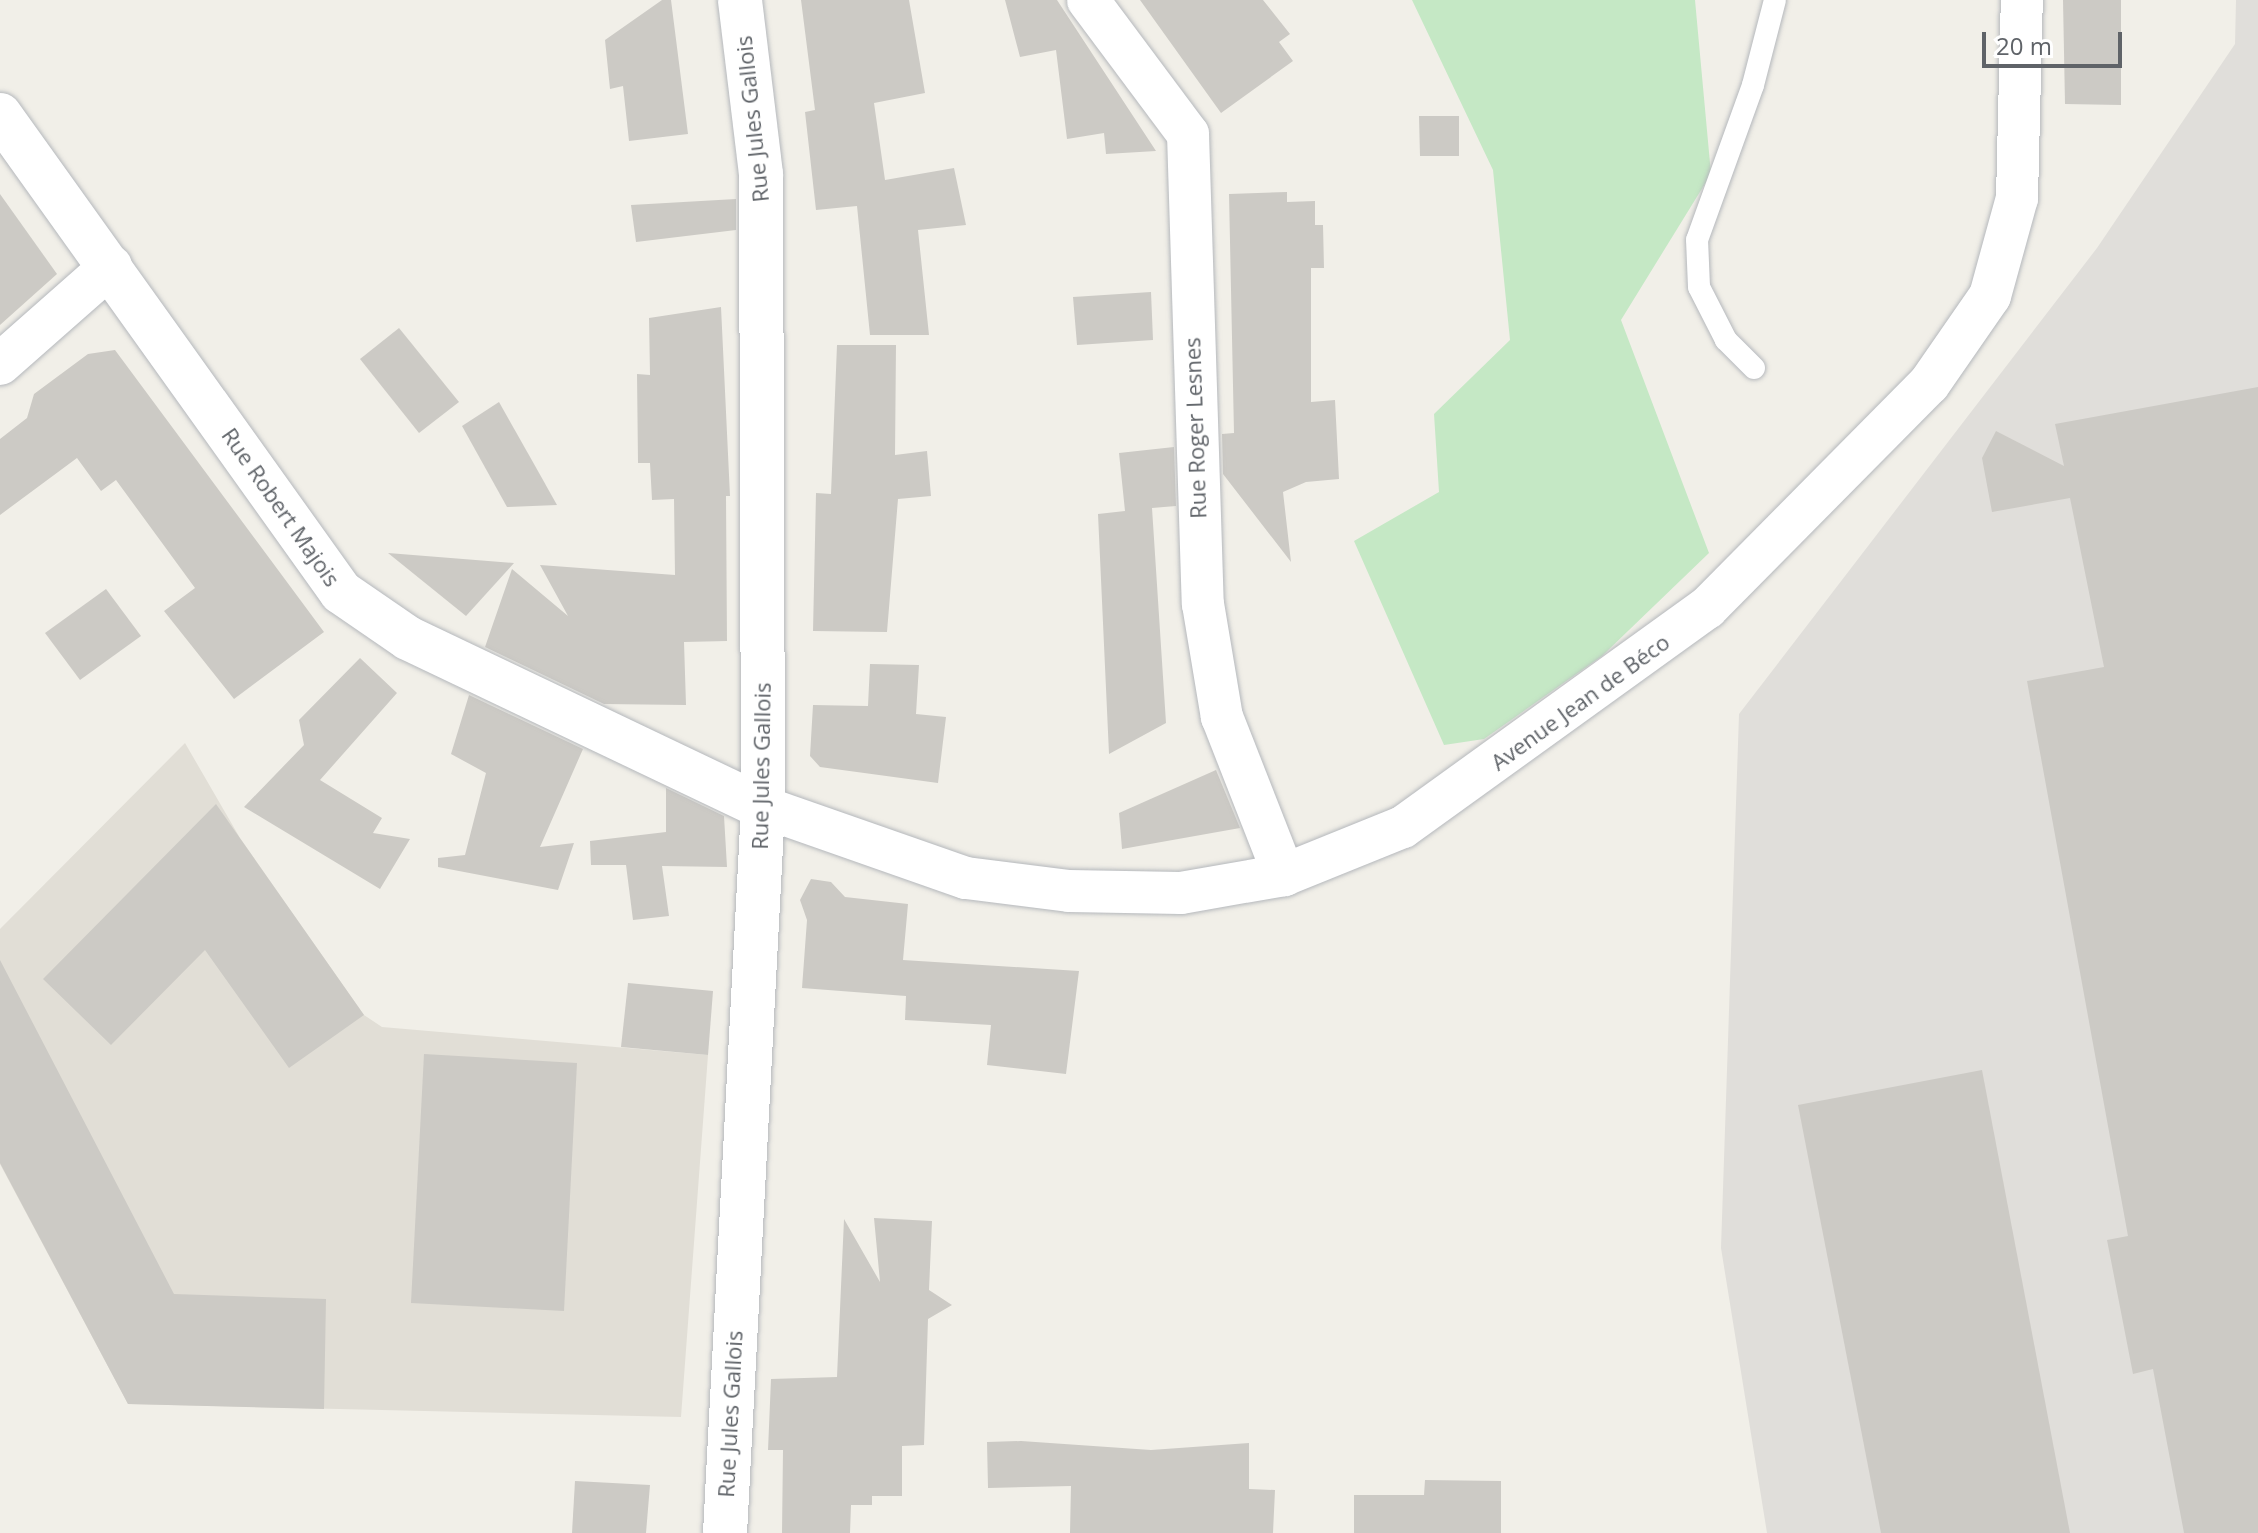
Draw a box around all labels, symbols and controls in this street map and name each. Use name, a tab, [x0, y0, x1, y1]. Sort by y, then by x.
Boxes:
scale bar	[1986, 16, 2126, 66]
text: 20 m	[1996, 29, 2052, 62]
street label: Rue Jules Gallois	[730, 34, 774, 204]
street label: Rue Roger Lesnes	[1179, 337, 1211, 519]
street label: Rue Robert Majois	[217, 423, 345, 591]
street label: Avenue Jean de Béco	[1486, 628, 1674, 776]
street label: Rue Jules Gallois	[746, 682, 776, 850]
street label: Rue Jules Gallois	[712, 1330, 748, 1498]

